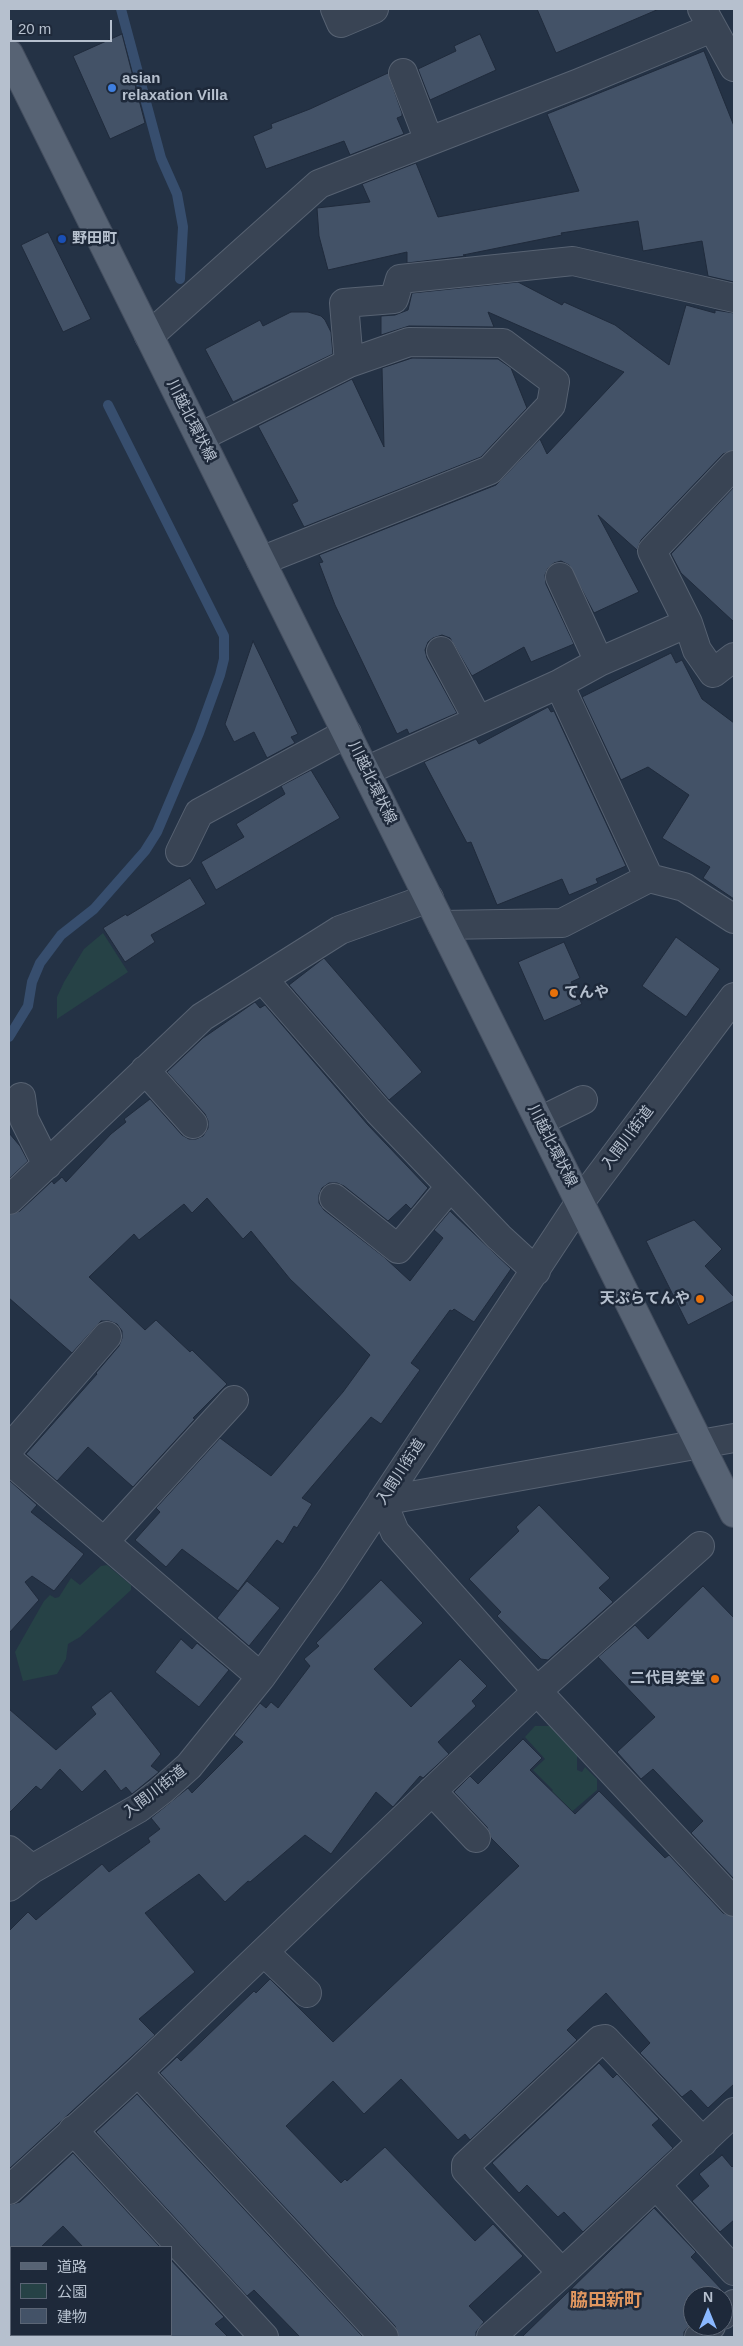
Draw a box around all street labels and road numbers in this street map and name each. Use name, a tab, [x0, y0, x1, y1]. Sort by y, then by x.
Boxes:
street label: 川越北環状線	[163, 377, 219, 465]
street label: 川越北環状線	[344, 739, 400, 827]
street label: 川越北環状線	[524, 1102, 580, 1190]
street label: 入間川街道	[598, 1103, 658, 1173]
street label: 入間川街道	[373, 1436, 429, 1508]
street label: 入間川街道	[120, 1762, 190, 1822]

